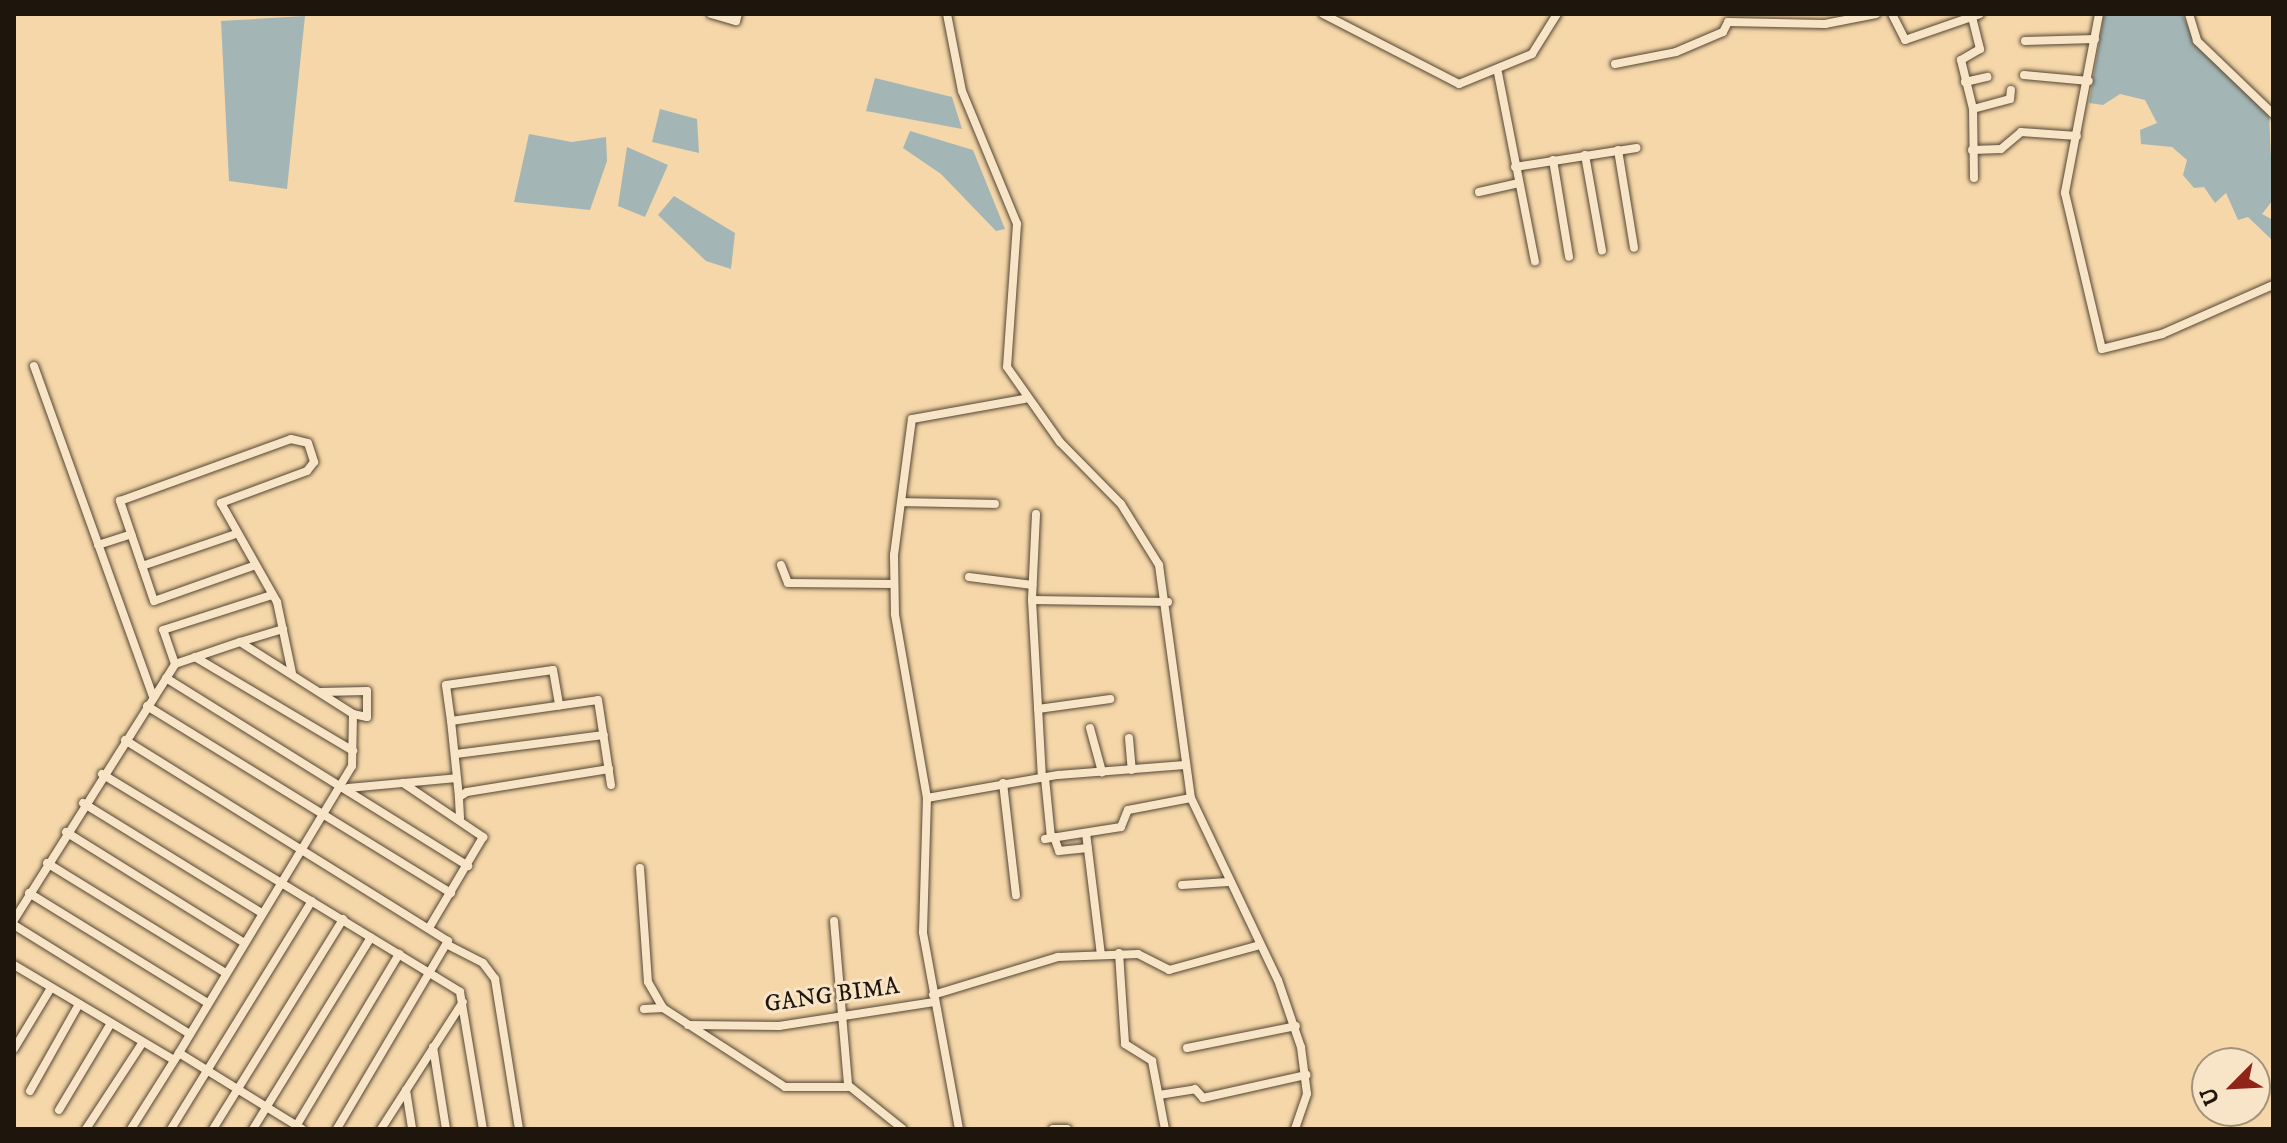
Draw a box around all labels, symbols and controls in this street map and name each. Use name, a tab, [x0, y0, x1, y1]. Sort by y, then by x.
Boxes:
street label: GANG BIMA	[763, 972, 901, 1020]
north arrow	[2191, 1047, 2271, 1127]
text: U	[2195, 1083, 2226, 1109]

